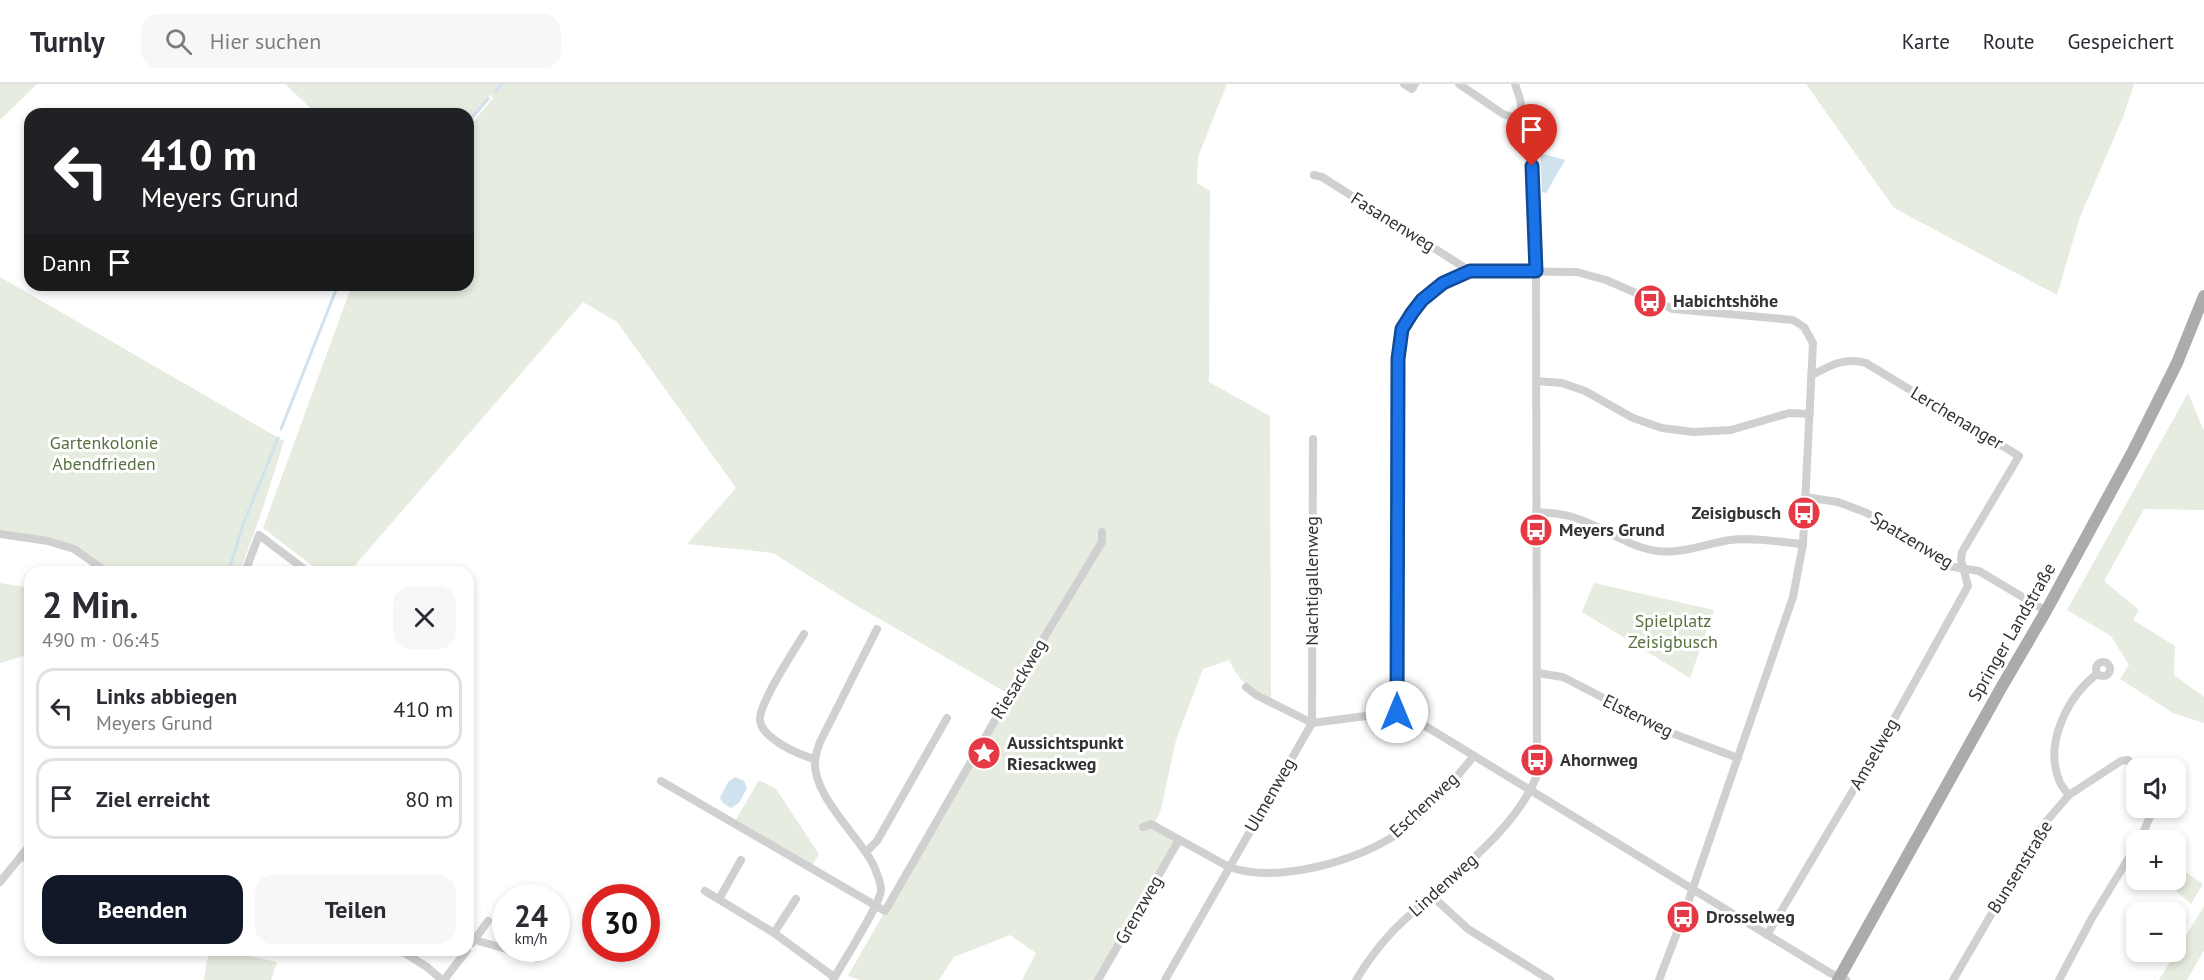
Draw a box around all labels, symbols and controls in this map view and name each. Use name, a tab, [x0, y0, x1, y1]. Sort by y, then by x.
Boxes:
search box	[141, 14, 561, 68]
text: Turnly	[30, 23, 105, 60]
icon: search	[162, 25, 195, 58]
text: Hier suchen	[210, 27, 321, 55]
text: Karte	[1902, 28, 1950, 55]
text: Route	[1983, 28, 2034, 55]
text: Gespeichert	[2067, 28, 2174, 55]
pin	[1506, 104, 1557, 166]
icon: arrive	[1515, 113, 1548, 146]
text: 410 m	[141, 127, 257, 182]
icon: left	[42, 132, 120, 210]
text: Meyers Grund	[141, 180, 299, 214]
street label: Fasanenweg	[1347, 187, 1440, 257]
icon: arrive	[103, 246, 136, 279]
text: Dann	[42, 249, 91, 277]
bus stop icon: Habichtshöhe	[1632, 283, 1668, 319]
place label: Habichtshöhe	[1673, 289, 1778, 312]
street label: Lerchenanger	[1907, 381, 2008, 454]
park label: Gartenkolonie Abendfrieden	[50, 431, 158, 475]
bus stop icon: Zeisigbusch	[1786, 495, 1822, 531]
place label: Zeisigbusch	[1691, 501, 1781, 524]
street label: Spatzenweg	[1867, 506, 1958, 573]
bus stop icon: Meyers Grund	[1518, 512, 1554, 548]
street label: Nachtigallenweg	[1300, 516, 1323, 646]
place label: Meyers Grund	[1559, 518, 1665, 541]
street label: Springer Landstraße	[1963, 559, 2060, 705]
text: 2 Min.	[42, 581, 138, 628]
button: close	[393, 586, 456, 649]
park label: Spielplatz Zeisigbusch	[1628, 609, 1718, 653]
text: 490 m · 06:45	[42, 627, 160, 653]
street label: Riesackweg	[986, 634, 1051, 723]
position arrow	[1365, 680, 1429, 744]
text: Links abbiegen	[96, 682, 237, 710]
street label: Elsterweg	[1599, 689, 1677, 742]
icon: left	[45, 692, 78, 725]
text: 410 m	[393, 695, 453, 723]
text: Meyers Grund	[96, 710, 213, 736]
street label: Amselweg	[1844, 714, 1903, 794]
place label: Aussichtspunkt Riesackweg	[1007, 731, 1124, 775]
place icon: Aussichtspunkt Riesackweg	[966, 735, 1002, 771]
bus stop icon: Ahornweg	[1519, 742, 1555, 778]
place label: Ahornweg	[1560, 748, 1638, 771]
street label: Ulmenweg	[1239, 753, 1300, 836]
map controls	[2126, 758, 2186, 962]
button: sound	[2126, 758, 2186, 818]
street label: Eschenweg	[1384, 767, 1463, 842]
icon: arrive	[45, 782, 78, 815]
text: Ziel erreicht	[96, 785, 210, 813]
text: 80 m	[405, 785, 453, 813]
street label: Bunsenstraße	[1982, 816, 2057, 917]
button: +	[2126, 830, 2186, 890]
street label: Lindenweg	[1404, 848, 1482, 921]
street label: Grenzweg	[1110, 871, 1167, 948]
button: Beenden	[42, 875, 243, 944]
button: Teilen	[255, 875, 456, 944]
speed limit sign: 30	[582, 884, 660, 962]
text: 24	[514, 896, 548, 935]
bus stop icon: Drosselweg	[1665, 899, 1701, 935]
button: −	[2126, 902, 2186, 962]
place label: Drosselweg	[1706, 905, 1795, 928]
text: km/h	[515, 929, 547, 948]

